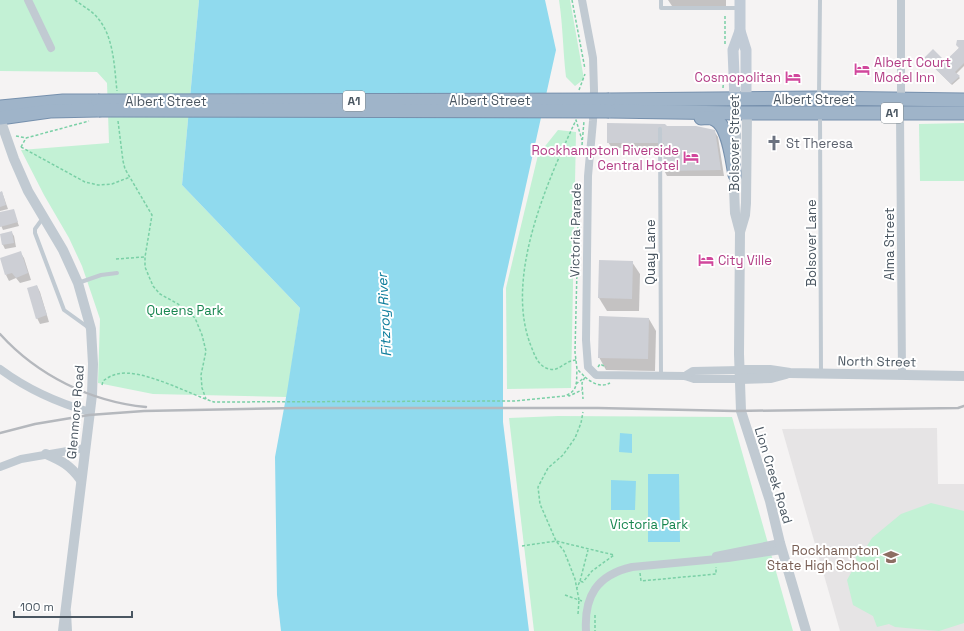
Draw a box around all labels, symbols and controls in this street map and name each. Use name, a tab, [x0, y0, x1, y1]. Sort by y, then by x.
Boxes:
place label: Albert Court Model Inn	[874, 54, 951, 86]
hotel icon: Albert Court Model Inn	[853, 60, 871, 78]
hotel icon: Cosmopolitan	[784, 68, 802, 86]
place label: Cosmopolitan	[694, 69, 781, 86]
road number: A1	[343, 91, 365, 111]
street label: Albert Street	[773, 91, 855, 108]
street label: Albert Street	[449, 92, 531, 109]
street label: Albert Street	[125, 93, 207, 110]
street label: Bolsover Street	[726, 95, 743, 191]
road number: A1	[881, 103, 903, 123]
church icon: St Theresa	[765, 134, 783, 152]
place label: St Theresa	[786, 135, 853, 152]
place label: Rockhampton Riverside Central Hotel	[531, 142, 679, 174]
hotel icon: Rockhampton Riverside Central Hotel	[682, 148, 700, 166]
street label: Victoria Parade	[566, 183, 585, 277]
street label: Bolsover Lane	[803, 199, 820, 287]
street label: Alma Street	[881, 207, 898, 281]
street label: Quay Lane	[642, 219, 659, 285]
hotel icon: City Ville	[697, 251, 715, 269]
place label: City Ville	[718, 252, 772, 269]
water label: Fitzroy River	[373, 271, 395, 357]
park label: Queens Park	[146, 302, 224, 319]
street label: North Street	[838, 352, 916, 371]
street label: Glenmore Road	[63, 364, 88, 460]
street label: Lion Creek Road	[751, 425, 796, 526]
park label: Victoria Park	[610, 516, 688, 533]
place label: Rockhampton State High School	[767, 542, 879, 574]
school or university icon: Rockhampton State High School	[882, 548, 900, 566]
scale bar	[14, 593, 132, 619]
text: 100 m	[20, 599, 54, 615]

